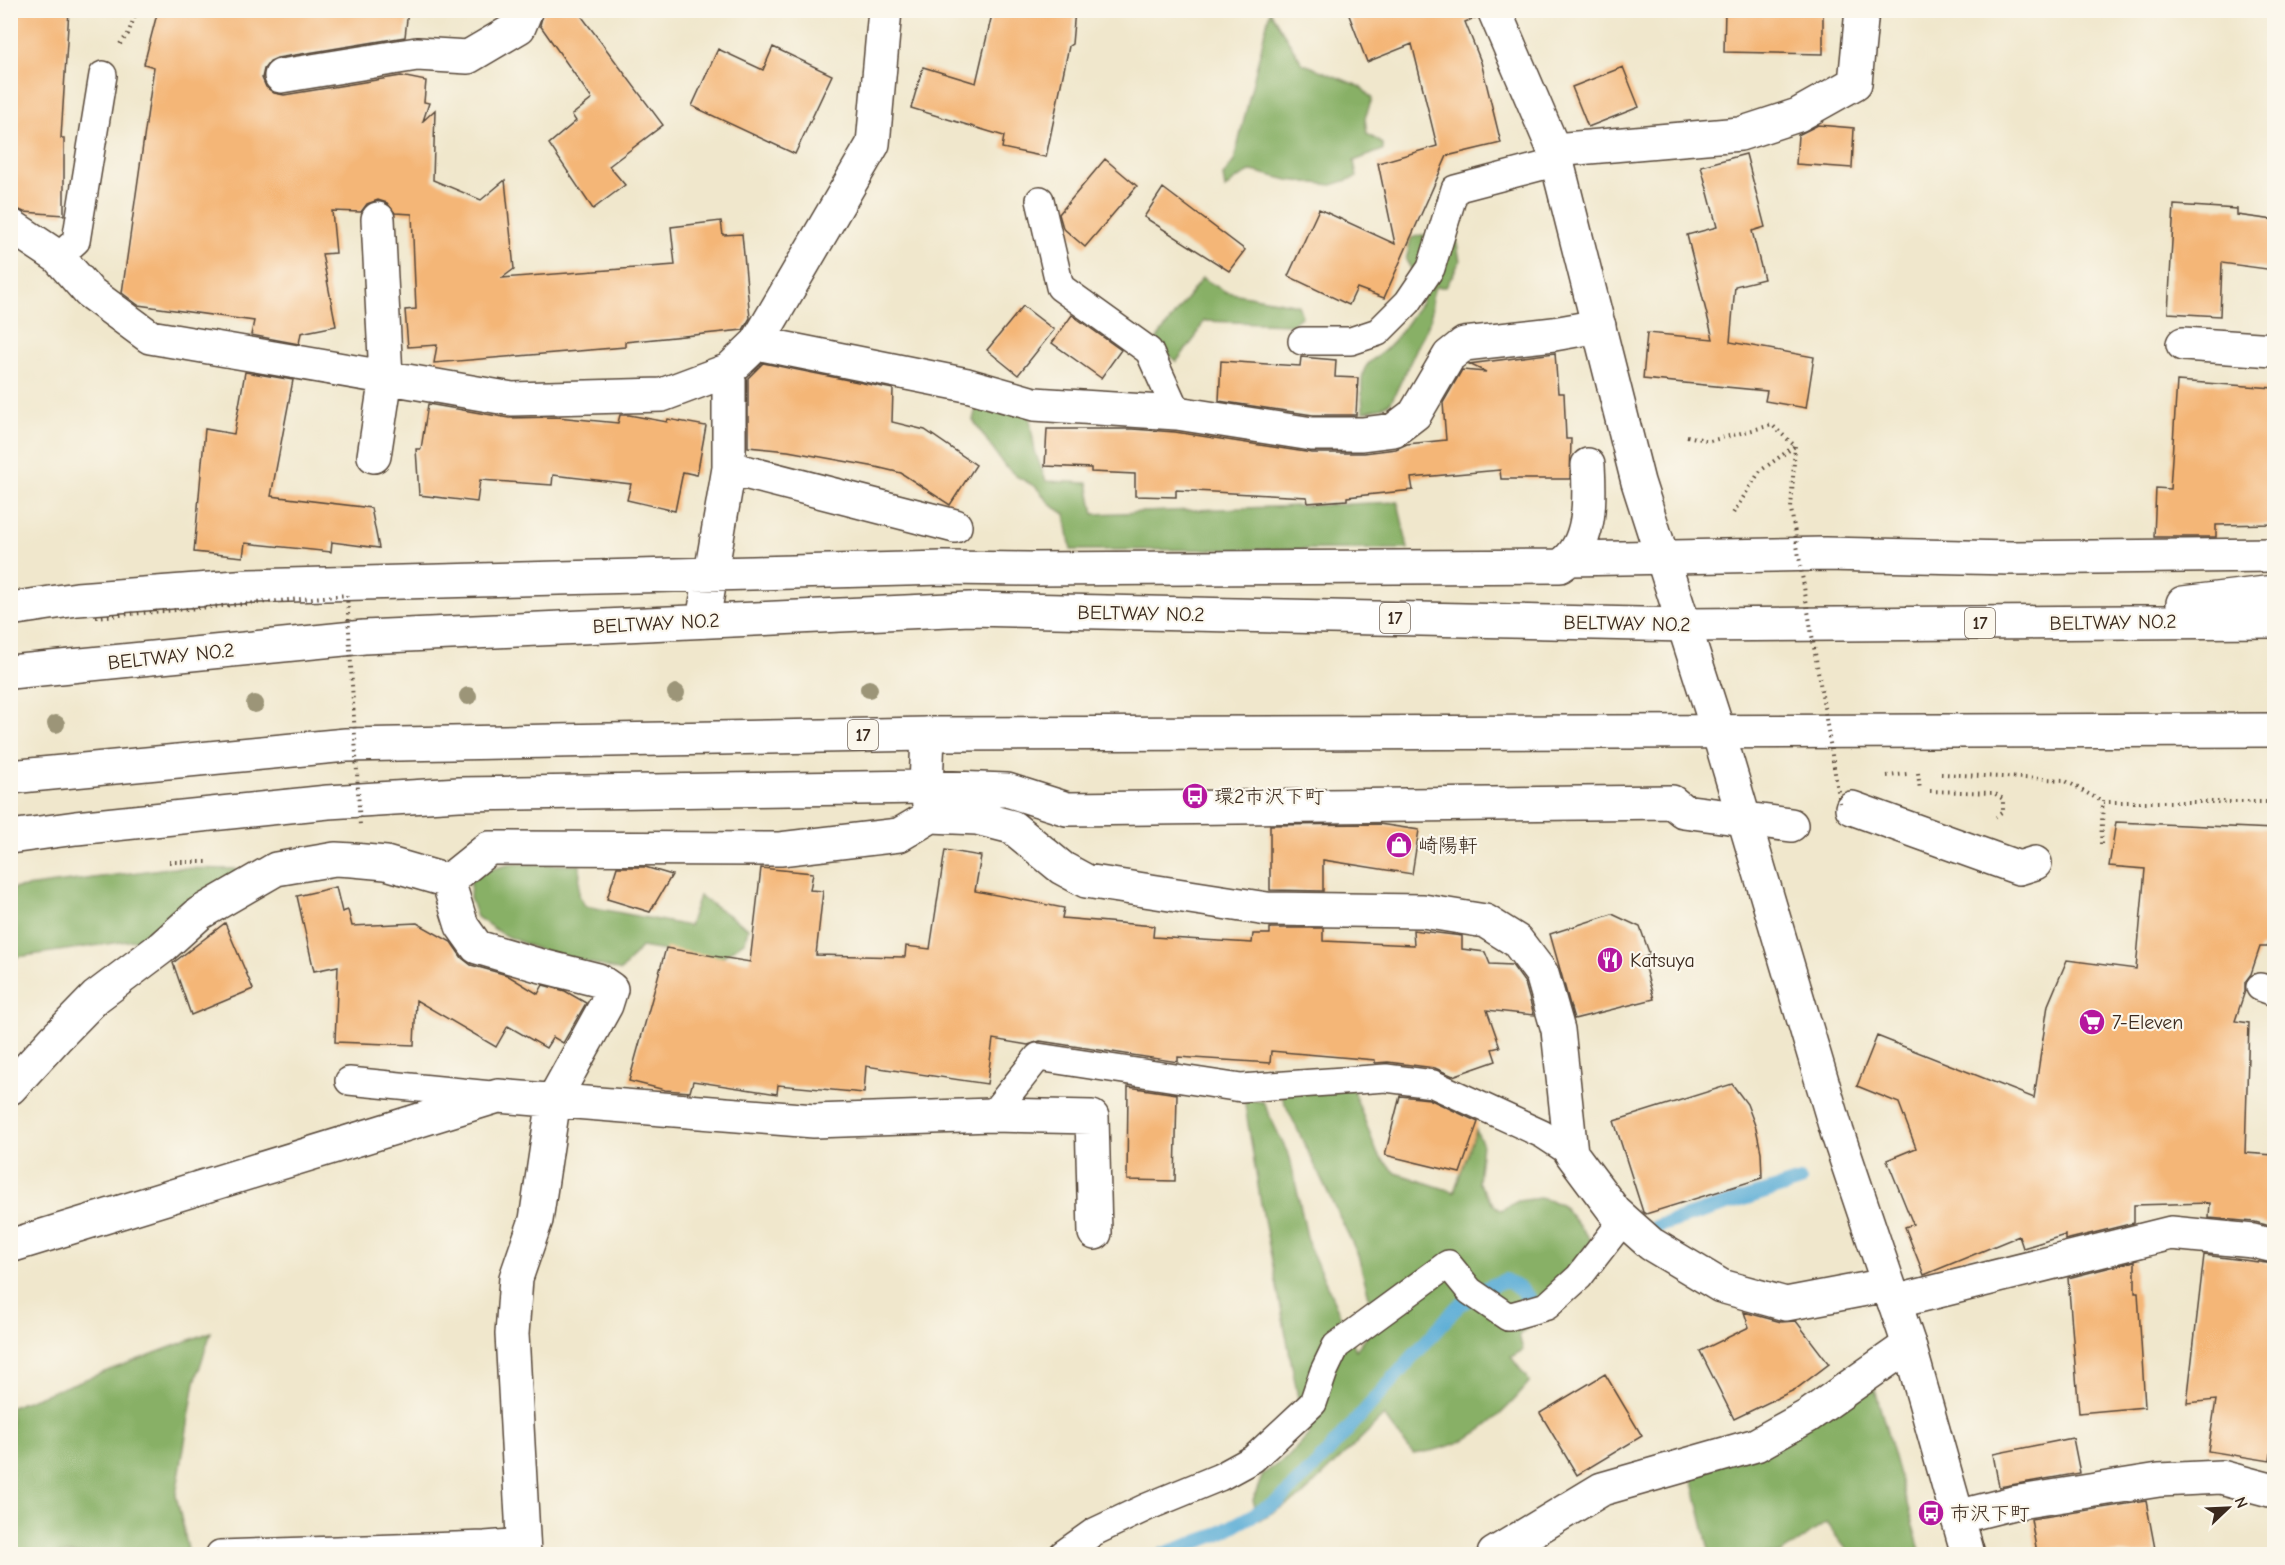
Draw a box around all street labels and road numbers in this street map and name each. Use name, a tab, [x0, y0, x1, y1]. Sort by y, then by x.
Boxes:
street label: BELTWAY NO.2	[1077, 601, 1205, 626]
road number: 17	[1380, 603, 1410, 633]
road number: 17	[1965, 608, 1995, 638]
street label: BELTWAY NO.2	[592, 609, 720, 638]
street label: BELTWAY NO.2	[2049, 610, 2177, 635]
street label: BELTWAY NO.2	[1563, 611, 1691, 636]
street label: BELTWAY NO.2	[107, 638, 235, 675]
road number: 17	[848, 720, 878, 750]

